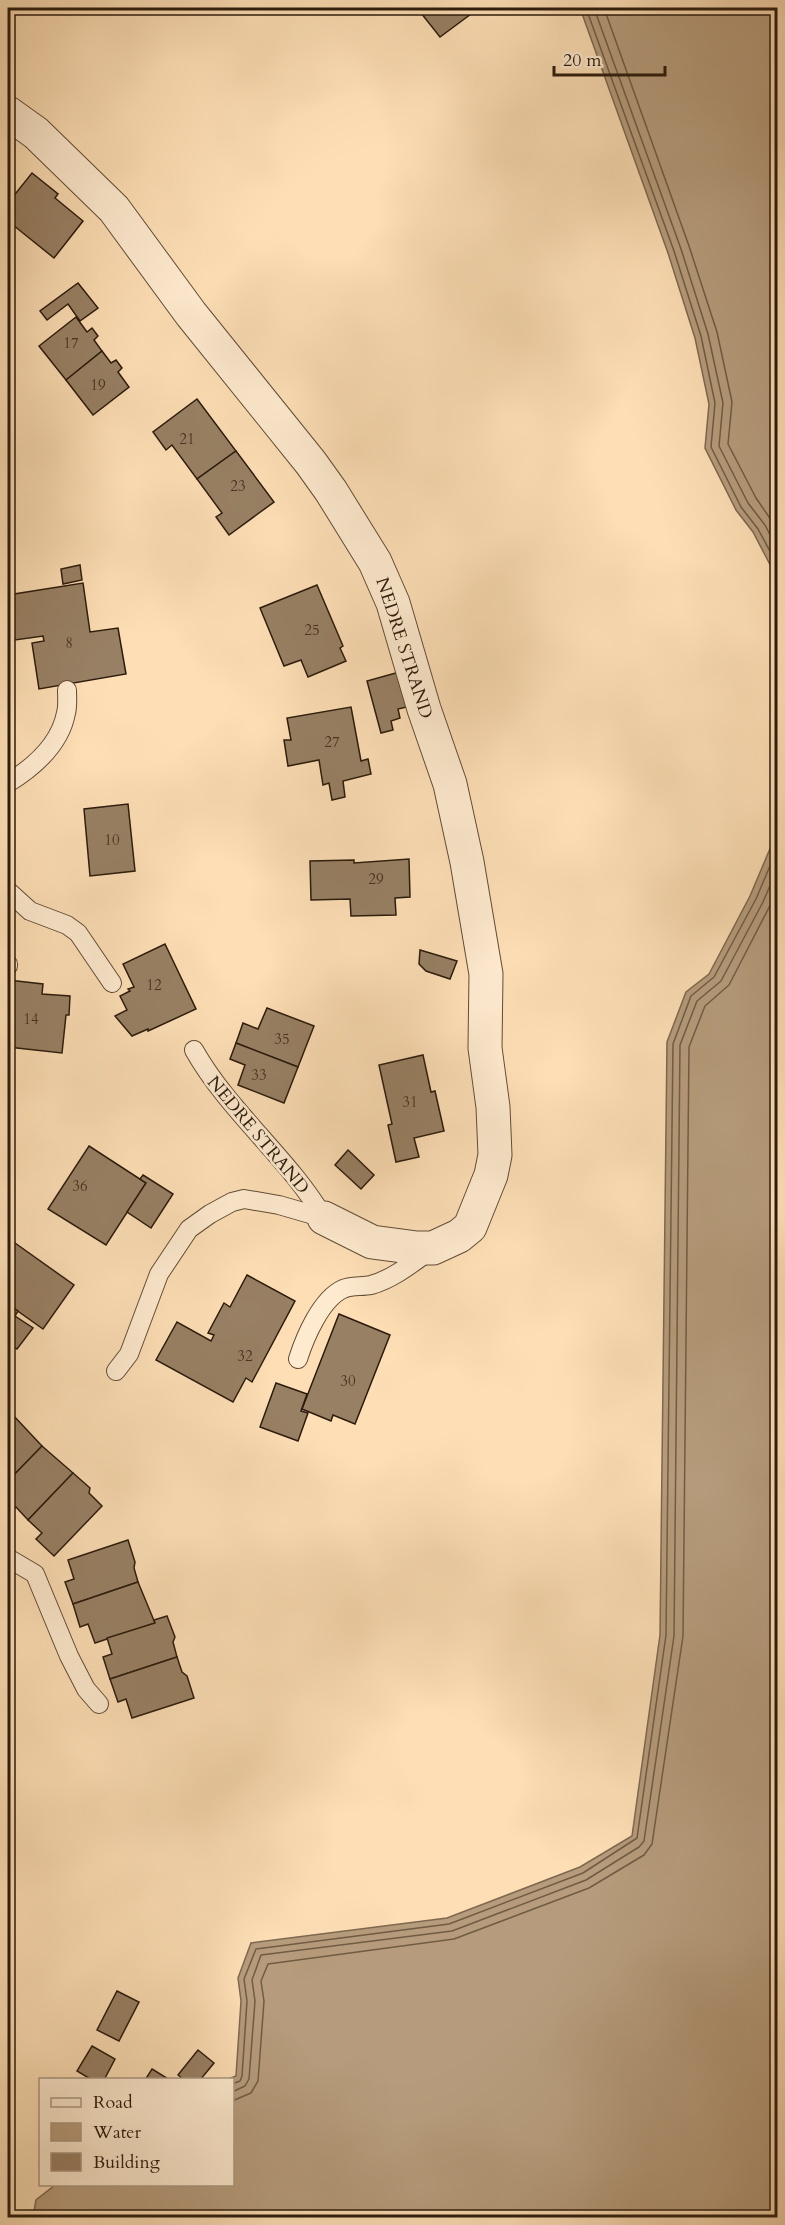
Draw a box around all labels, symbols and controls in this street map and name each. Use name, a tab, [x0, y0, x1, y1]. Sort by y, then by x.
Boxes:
scale bar	[554, 39, 665, 77]
text: 20 m	[563, 48, 602, 73]
house number: 17	[63, 333, 79, 353]
house number: 19	[90, 375, 106, 395]
house number: 21	[179, 429, 195, 449]
house number: 23	[230, 476, 246, 496]
street label: NEDRE STRAND	[369, 574, 439, 722]
house number: 25	[304, 620, 320, 640]
house number: 8	[65, 633, 73, 653]
house number: 27	[324, 732, 340, 752]
house number: 10	[104, 830, 120, 850]
house number: 29	[368, 869, 384, 889]
house number: 12	[146, 975, 162, 995]
house number: 14	[23, 1009, 39, 1029]
house number: 35	[274, 1029, 290, 1049]
house number: 33	[251, 1065, 267, 1085]
street label: NEDRE STRAND	[201, 1071, 315, 1199]
house number: 31	[402, 1092, 418, 1112]
house number: 36	[72, 1176, 88, 1196]
house number: 32	[237, 1346, 253, 1366]
house number: 30	[340, 1371, 356, 1391]
legend	[39, 2078, 234, 2186]
text: Road	[93, 2090, 133, 2115]
text: Water	[92, 2120, 142, 2145]
text: Building	[93, 2150, 161, 2175]

